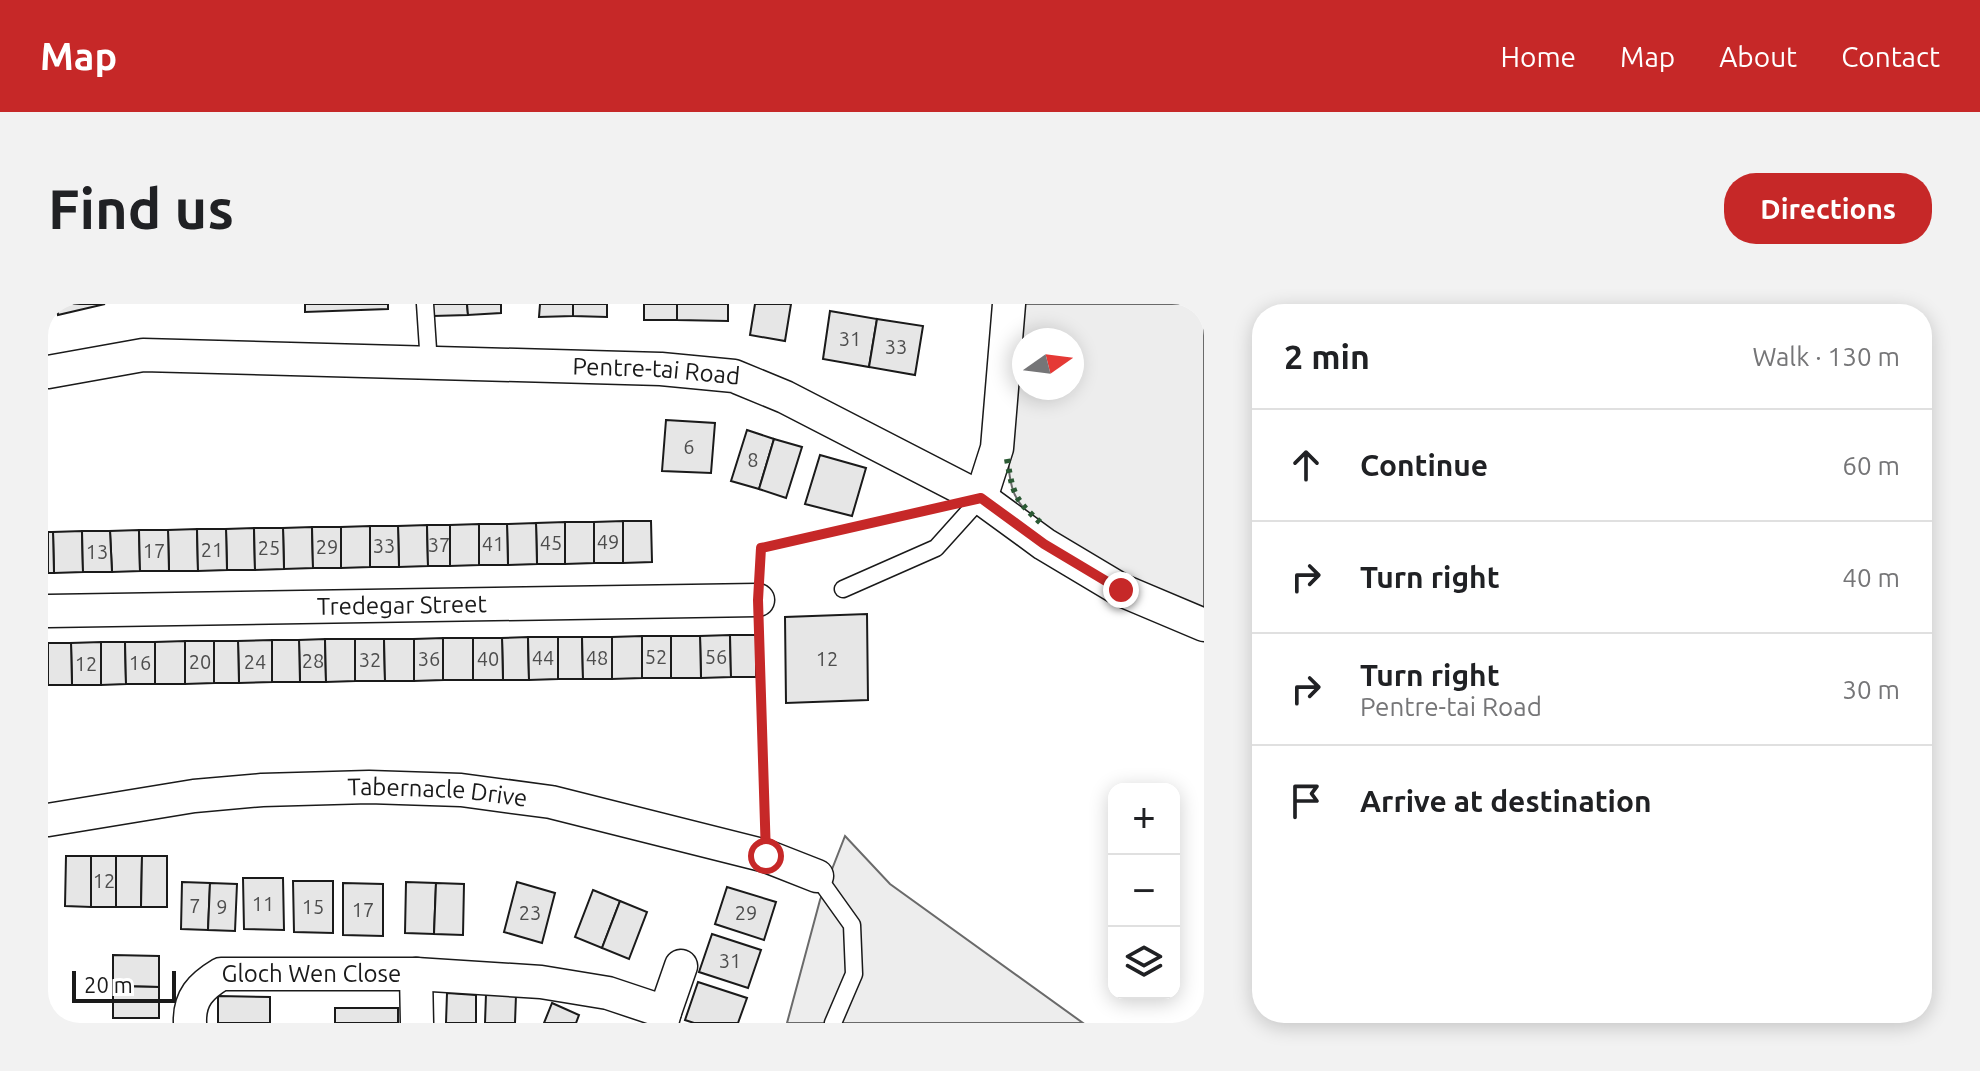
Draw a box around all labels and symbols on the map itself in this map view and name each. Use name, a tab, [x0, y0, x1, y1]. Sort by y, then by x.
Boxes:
house number: 31	[839, 327, 861, 350]
north arrow	[1012, 328, 1084, 400]
house number: 33	[885, 335, 907, 358]
street label: Pentre-tai Road	[572, 353, 741, 390]
house number: 6	[683, 435, 695, 458]
house number: 8	[747, 448, 759, 471]
house number: 49	[597, 530, 619, 553]
house number: 45	[540, 531, 562, 554]
house number: 41	[482, 532, 504, 555]
house number: 37	[428, 533, 450, 556]
house number: 33	[373, 534, 395, 557]
house number: 29	[316, 535, 338, 558]
house number: 25	[258, 536, 280, 559]
house number: 21	[201, 538, 223, 561]
house number: 17	[143, 539, 165, 562]
house number: 13	[86, 540, 108, 563]
route end	[1103, 572, 1139, 608]
street label: Tredegar Street	[317, 590, 488, 620]
house number: 52	[645, 645, 667, 668]
house number: 56	[705, 645, 727, 668]
house number: 44	[532, 646, 554, 669]
house number: 48	[586, 646, 608, 669]
house number: 36	[418, 647, 440, 670]
house number: 40	[477, 647, 499, 670]
house number: 12	[816, 647, 838, 670]
house number: 32	[359, 648, 381, 671]
house number: 28	[302, 649, 324, 672]
house number: 20	[189, 650, 211, 673]
house number: 24	[244, 650, 266, 673]
house number: 16	[129, 651, 151, 674]
house number: 12	[75, 652, 97, 675]
street label: Tabernacle Drive	[347, 773, 529, 812]
route start	[748, 838, 784, 874]
house number: 12	[93, 869, 115, 892]
house number: 11	[252, 892, 274, 915]
house number: 7	[189, 894, 201, 917]
house number: 9	[216, 895, 228, 918]
house number: 15	[302, 895, 324, 918]
house number: 17	[352, 898, 374, 921]
house number: 23	[519, 901, 541, 924]
house number: 29	[735, 901, 757, 924]
house number: 31	[719, 949, 741, 972]
street label: Gloch Wen Close	[222, 960, 401, 987]
scale bar	[72, 967, 176, 1003]

